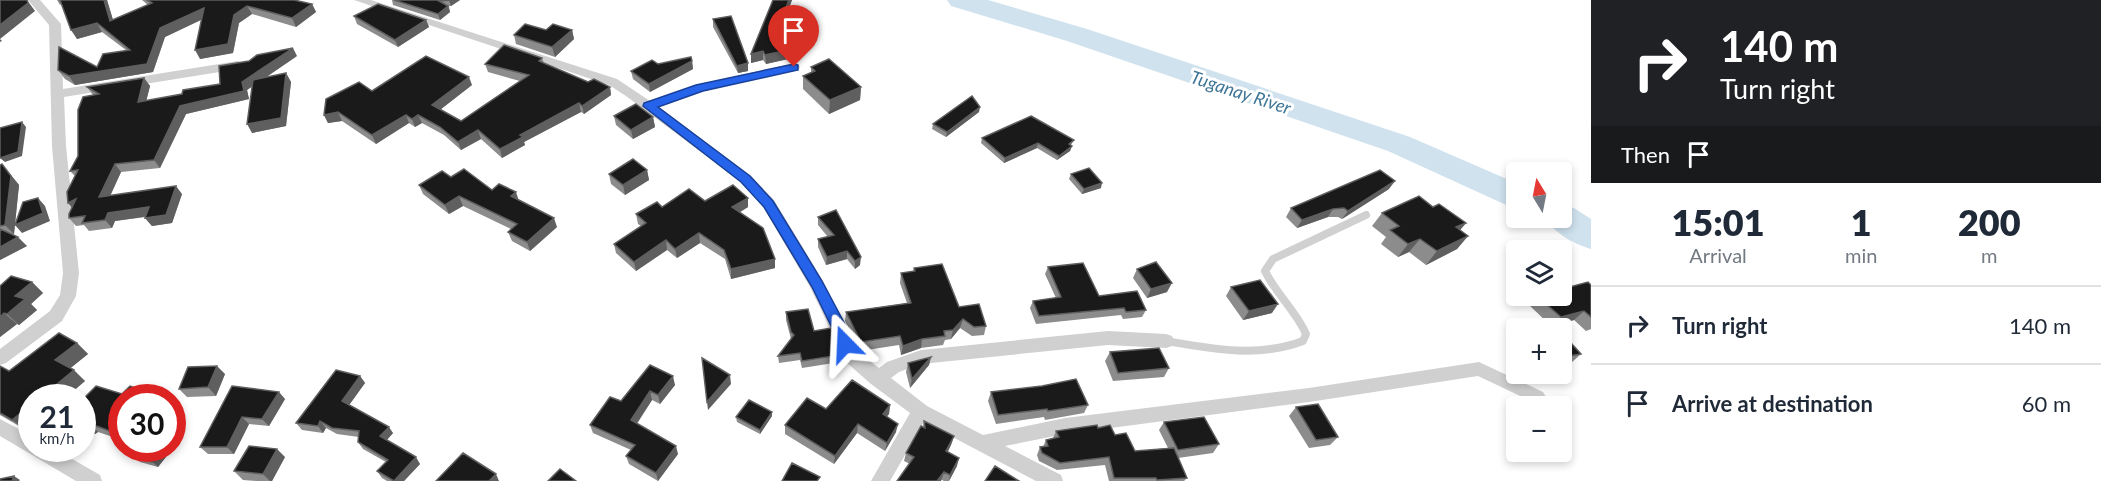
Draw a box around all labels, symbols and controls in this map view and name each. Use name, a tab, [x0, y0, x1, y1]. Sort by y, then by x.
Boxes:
pin	[768, 5, 819, 67]
icon: arrive	[777, 14, 810, 47]
text: 140 m	[1720, 21, 1838, 71]
icon: right	[1621, 24, 1699, 102]
water label: Tuganay River	[1188, 65, 1295, 119]
text: Turn right	[1720, 72, 1835, 105]
icon: arrive	[1682, 138, 1715, 171]
text: Then	[1621, 141, 1670, 168]
north arrow	[1506, 162, 1572, 228]
map controls	[1506, 162, 1572, 462]
text: 15:01	[1671, 200, 1765, 244]
text: 1	[1851, 200, 1872, 244]
text: 200	[1958, 200, 2021, 244]
button: layers	[1506, 240, 1572, 306]
text: Arrival	[1689, 243, 1747, 267]
text: min	[1845, 243, 1877, 267]
text: m	[1981, 243, 1997, 267]
icon: right	[1621, 309, 1654, 342]
position arrow	[813, 312, 877, 376]
text: Turn right	[1672, 312, 1767, 339]
text: 140 m	[2009, 312, 2071, 339]
button: +	[1506, 318, 1572, 384]
speed limit sign: 30	[108, 384, 186, 462]
icon: arrive	[1621, 387, 1654, 420]
text: Arrive at destination	[1672, 390, 1873, 417]
text: 60 m	[2022, 390, 2071, 417]
button: −	[1506, 396, 1572, 462]
text: 21	[40, 398, 74, 434]
text: km/h	[39, 429, 75, 447]

